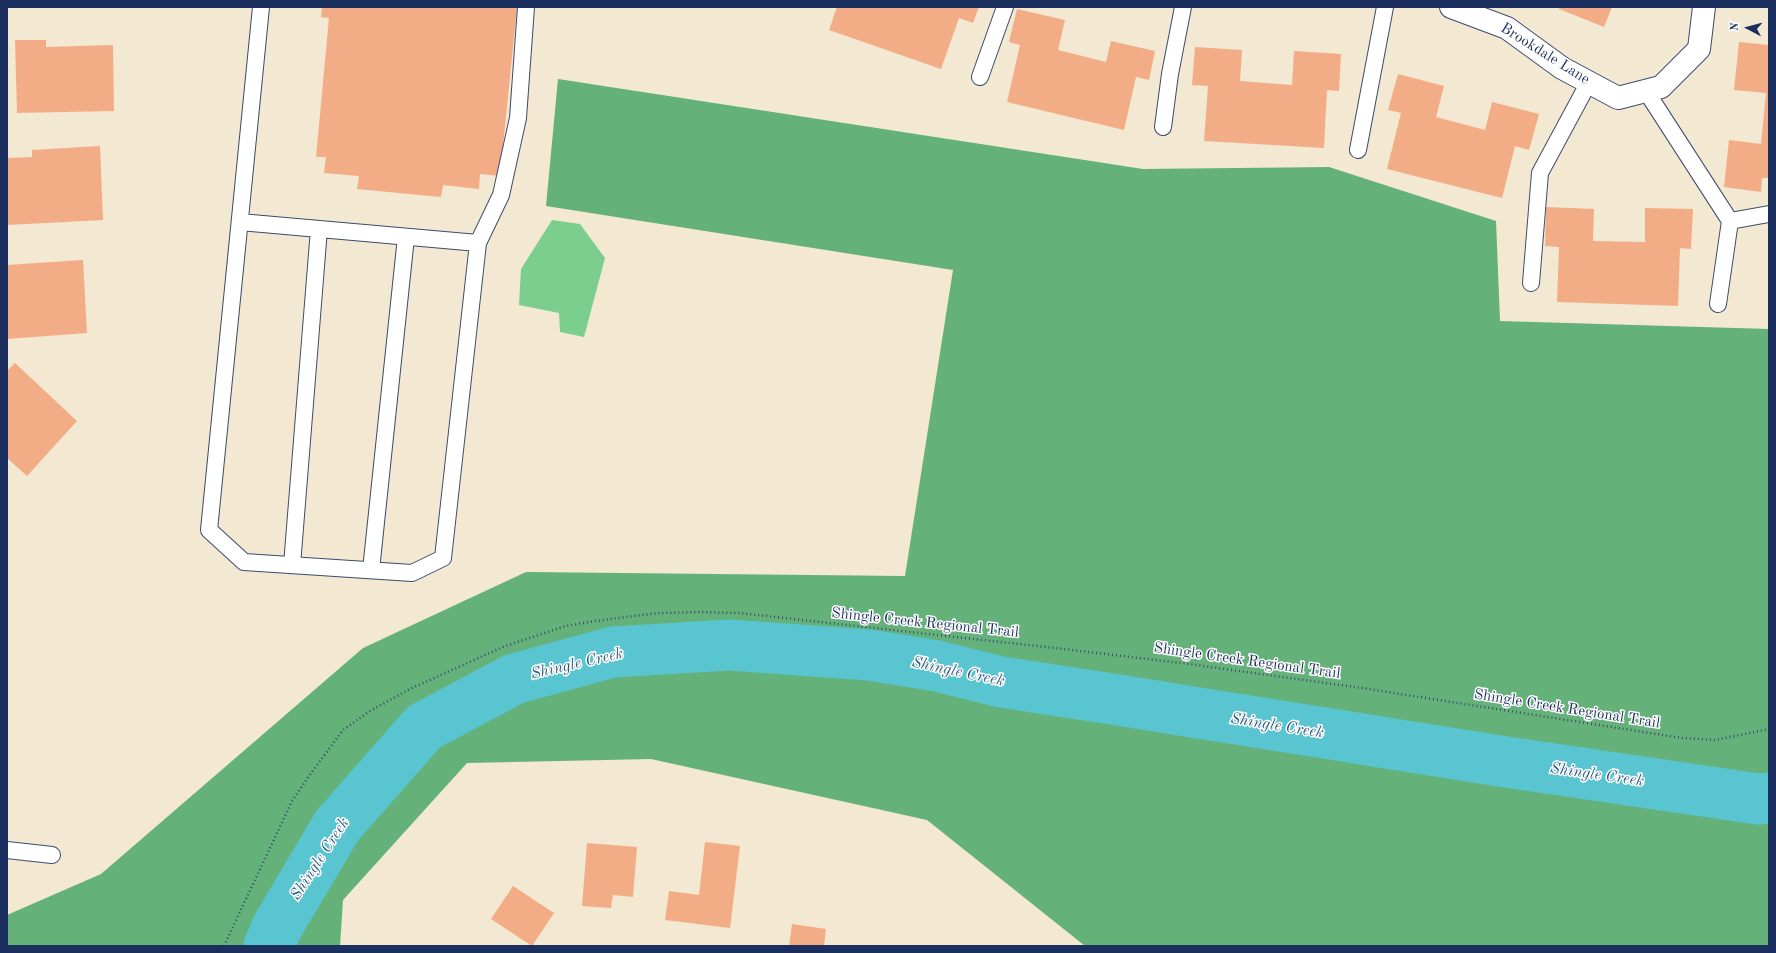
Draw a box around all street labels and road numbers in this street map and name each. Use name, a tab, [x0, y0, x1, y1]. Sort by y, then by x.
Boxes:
street label: Brookdale Lane	[1497, 19, 1593, 89]
street label: Shingle Creek Regional Trail	[830, 604, 1020, 642]
street label: Shingle Creek Regional Trail	[1153, 639, 1341, 683]
street label: Shingle Creek Regional Trail	[1473, 685, 1661, 733]

